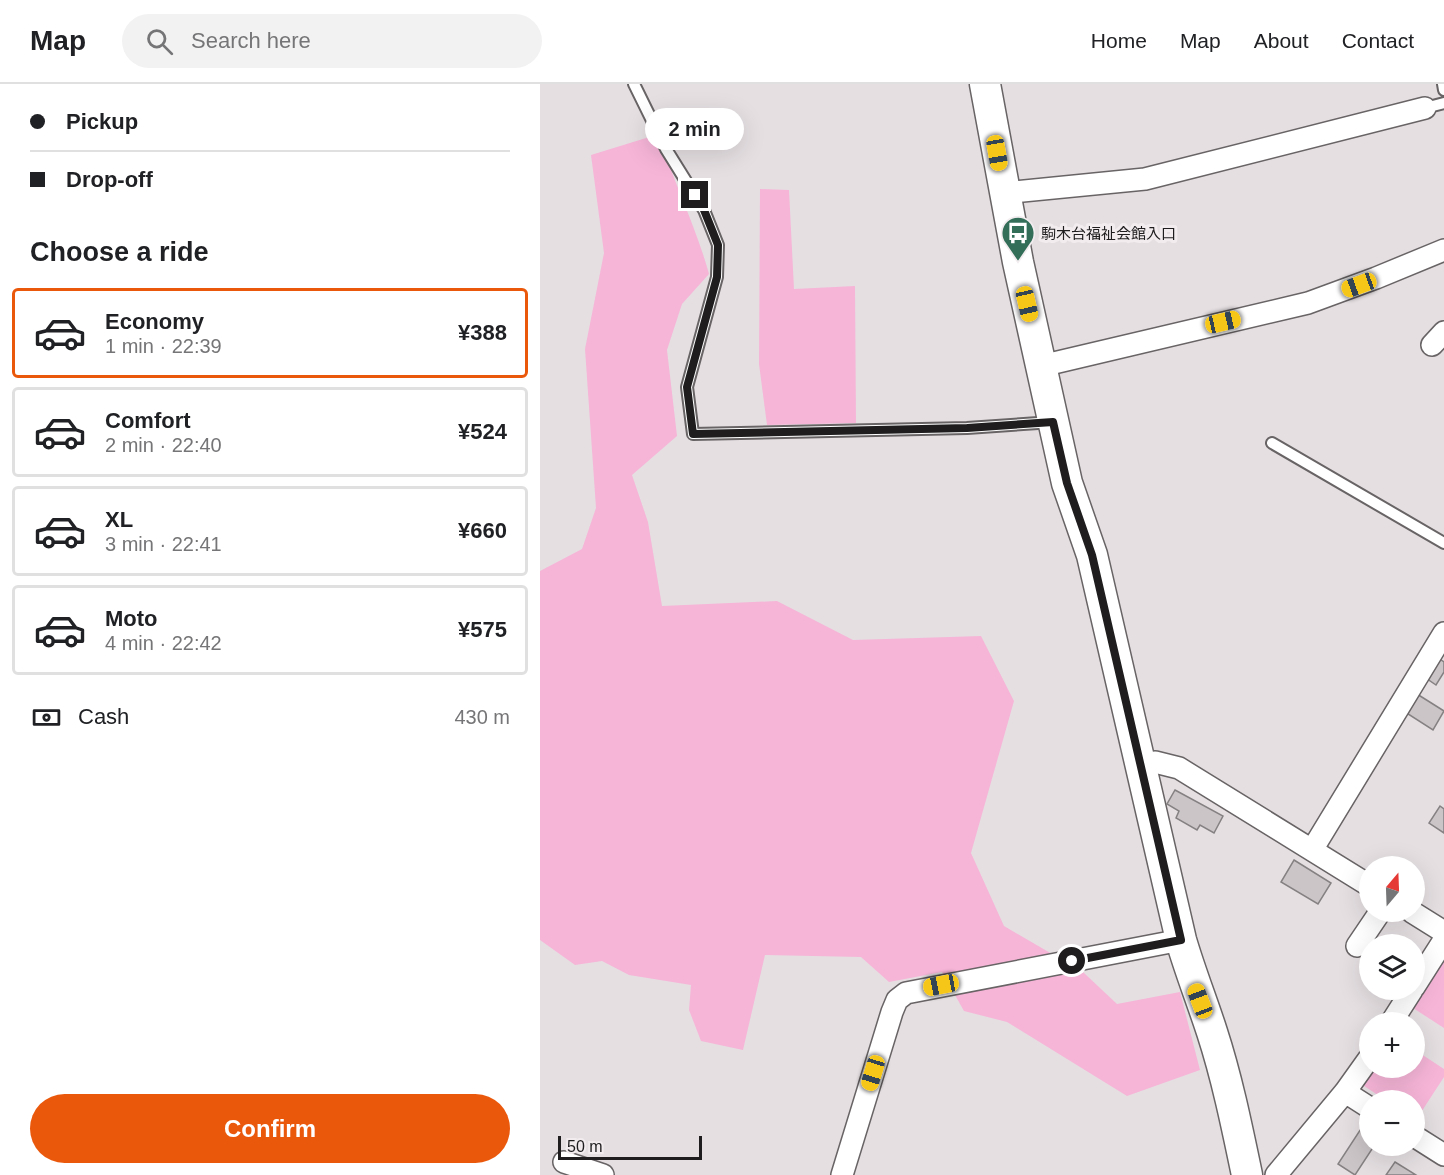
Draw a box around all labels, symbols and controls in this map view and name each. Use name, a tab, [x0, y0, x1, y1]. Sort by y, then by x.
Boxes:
search box	[122, 14, 542, 68]
text: Map	[30, 25, 86, 56]
icon: search	[143, 25, 176, 58]
text: Search here	[191, 28, 311, 53]
text: Home	[1091, 29, 1147, 52]
text: Map	[1180, 29, 1221, 52]
text: About	[1254, 29, 1309, 52]
text: Contact	[1342, 29, 1414, 52]
callout: 2 min	[646, 108, 744, 150]
text: Pickup	[66, 109, 138, 134]
text: 2 min	[668, 118, 721, 140]
car	[985, 134, 1009, 172]
text: Drop-off	[66, 167, 153, 192]
route end	[681, 181, 708, 208]
bus stop icon: 駒木台福祉会館入口	[1000, 215, 1036, 262]
place label: 駒木台福祉会館入口	[1041, 225, 1176, 242]
text: Choose a ride	[30, 237, 209, 267]
car	[1339, 270, 1379, 300]
car	[1014, 284, 1040, 324]
icon: car	[33, 306, 87, 360]
text: Economy	[105, 309, 204, 334]
car	[1203, 309, 1243, 335]
text: ¥388	[458, 320, 507, 345]
text: 1 min · 22:39	[105, 335, 222, 357]
icon: car	[33, 405, 87, 459]
text: Comfort	[105, 408, 191, 433]
text: ¥524	[458, 419, 507, 444]
text: 2 min · 22:40	[105, 434, 222, 456]
icon: car	[33, 504, 87, 558]
text: XL	[105, 507, 133, 532]
text: ¥660	[458, 518, 507, 543]
text: 3 min · 22:41	[105, 533, 222, 555]
icon: car	[33, 603, 87, 657]
text: Moto	[105, 606, 158, 631]
text: ¥575	[458, 617, 507, 642]
text: 4 min · 22:42	[105, 632, 222, 654]
icon: cash	[30, 701, 63, 734]
text: Cash	[78, 704, 129, 729]
text: 430 m	[454, 706, 510, 728]
north arrow	[1359, 856, 1425, 922]
map controls	[1359, 856, 1425, 1156]
button: layers	[1359, 934, 1425, 1000]
route start	[1058, 947, 1085, 974]
car	[922, 973, 960, 997]
car	[1185, 981, 1215, 1021]
button: +	[1359, 1012, 1425, 1078]
car	[859, 1053, 887, 1093]
button: −	[1359, 1090, 1425, 1156]
button: Confirm	[30, 1094, 510, 1163]
scale bar	[558, 1133, 702, 1160]
text: 50 m	[567, 1138, 603, 1155]

